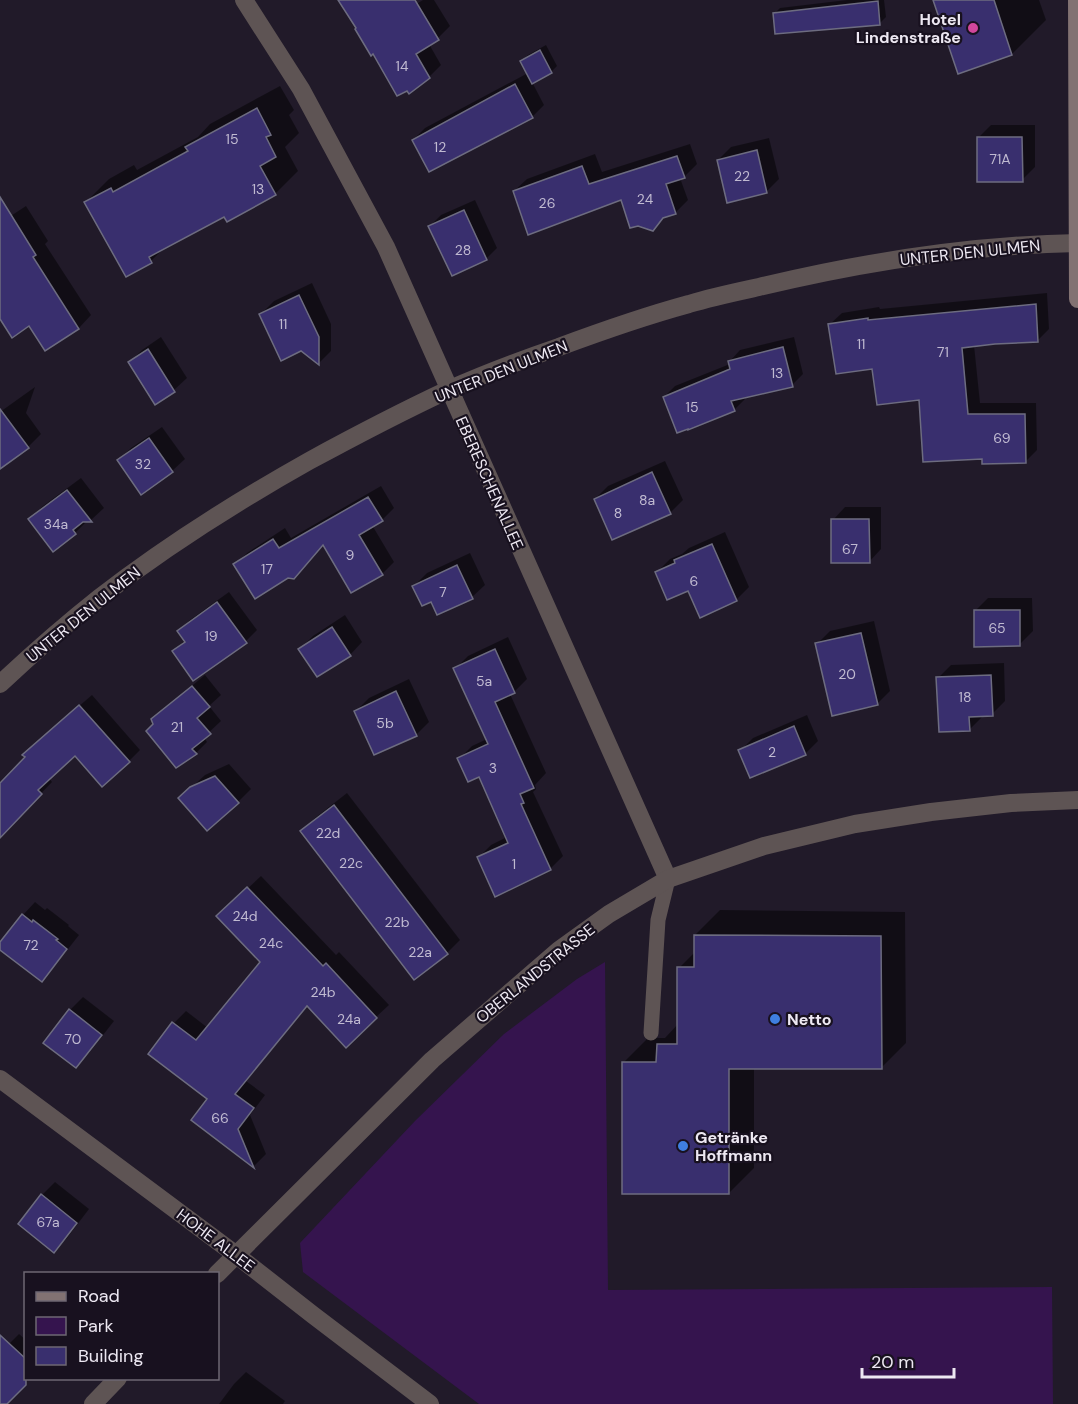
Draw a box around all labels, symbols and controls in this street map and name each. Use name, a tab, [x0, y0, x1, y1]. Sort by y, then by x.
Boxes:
place label: Hotel Lindenstraße	[856, 9, 961, 48]
marker: Hotel Lindenstraße	[966, 21, 980, 35]
house number: 14	[396, 57, 409, 75]
house number: 15	[226, 130, 238, 148]
house number: 12	[434, 138, 446, 156]
house number: 71A	[989, 150, 1011, 168]
house number: 22	[734, 167, 750, 185]
house number: 13	[252, 180, 264, 198]
house number: 24	[637, 190, 654, 208]
house number: 26	[539, 194, 555, 212]
street label: UNTER DEN ULMEN	[899, 235, 1041, 270]
house number: 28	[455, 241, 471, 259]
house number: 11	[279, 315, 287, 333]
street label: UNTER DEN ULMEN	[432, 335, 571, 408]
house number: 11	[857, 335, 865, 353]
house number: 71	[937, 343, 949, 361]
house number: 13	[771, 364, 783, 382]
house number: 15	[686, 398, 698, 416]
street label: EBERESCHENALLEE	[451, 413, 528, 553]
house number: 69	[993, 429, 1011, 447]
house number: 32	[135, 455, 151, 473]
house number: 8a	[639, 491, 655, 509]
house number: 8	[614, 504, 622, 522]
house number: 34a	[44, 515, 68, 533]
house number: 67	[842, 540, 858, 558]
house number: 9	[346, 546, 355, 564]
house number: 17	[261, 560, 273, 578]
street label: UNTER DEN ULMEN	[22, 562, 145, 667]
house number: 6	[690, 572, 698, 590]
house number: 7	[439, 583, 447, 601]
house number: 65	[988, 619, 1006, 637]
house number: 19	[204, 627, 218, 645]
house number: 20	[838, 665, 856, 683]
house number: 5a	[476, 672, 492, 690]
house number: 18	[959, 688, 971, 706]
house number: 5b	[376, 714, 394, 732]
house number: 21	[171, 718, 183, 736]
house number: 2	[768, 743, 776, 761]
house number: 3	[489, 759, 497, 777]
house number: 22d	[316, 824, 340, 842]
house number: 22c	[339, 854, 363, 872]
house number: 1	[512, 855, 516, 873]
house number: 24d	[232, 907, 258, 925]
house number: 22b	[385, 913, 410, 931]
street label: OBERLANDSTRASSE	[471, 919, 599, 1028]
house number: 24c	[259, 934, 283, 952]
house number: 72	[23, 936, 39, 954]
house number: 22a	[408, 943, 432, 961]
house number: 24b	[310, 983, 336, 1001]
place label: Netto	[787, 1009, 832, 1030]
house number: 24a	[337, 1010, 361, 1028]
marker: Netto	[768, 1012, 782, 1026]
house number: 70	[65, 1030, 81, 1048]
house number: 66	[211, 1109, 229, 1127]
place label: Getränke Hoffmann	[695, 1127, 772, 1166]
marker: Getränke Hoffmann	[676, 1139, 690, 1153]
street label: HOHE ALLEE	[172, 1204, 259, 1277]
house number: 67a	[36, 1213, 60, 1231]
legend	[24, 1272, 219, 1380]
text: Road	[78, 1284, 120, 1308]
text: Park	[78, 1314, 114, 1338]
scale bar	[862, 1341, 954, 1379]
text: Building	[78, 1344, 143, 1368]
text: 20 m	[871, 1350, 914, 1374]

